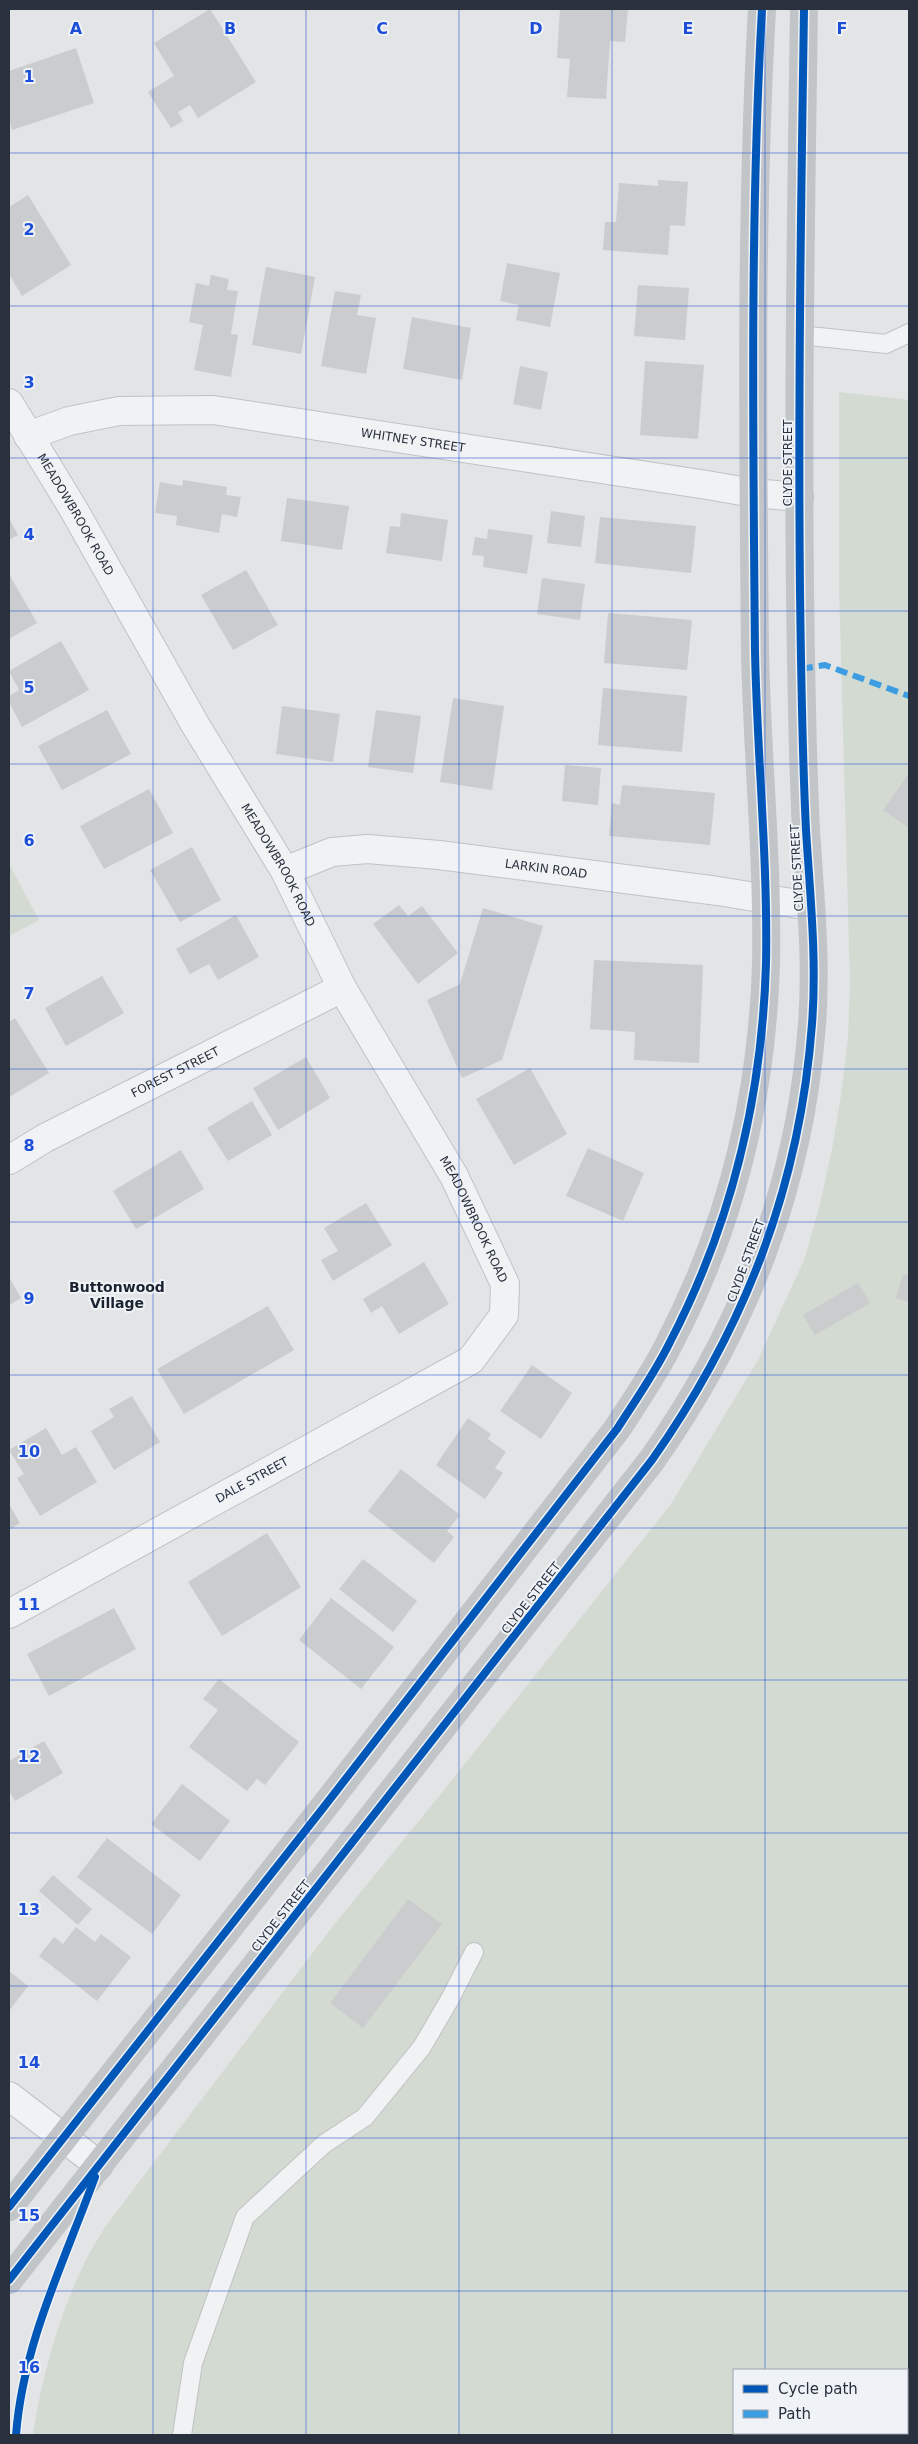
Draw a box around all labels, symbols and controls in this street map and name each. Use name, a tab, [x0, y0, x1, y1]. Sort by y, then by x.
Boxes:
text: A	[70, 19, 83, 38]
text: B	[224, 19, 236, 38]
text: C	[376, 19, 388, 38]
text: D	[529, 19, 543, 38]
text: E	[683, 19, 693, 38]
text: F	[837, 19, 847, 38]
text: 1	[23, 67, 35, 86]
text: 2	[23, 220, 35, 239]
text: 3	[23, 373, 35, 392]
street label: CLYDE STREET	[781, 419, 795, 507]
street label: WHITNEY STREET	[360, 426, 467, 455]
street label: MEADOWBROOK ROAD	[34, 451, 117, 578]
text: 4	[23, 525, 35, 544]
text: 5	[23, 678, 35, 697]
street label: MEADOWBROOK ROAD	[238, 801, 318, 929]
street label: CLYDE STREET	[788, 823, 806, 912]
text: 6	[23, 831, 35, 850]
street label: LARKIN ROAD	[504, 857, 588, 881]
text: 7	[23, 984, 35, 1003]
street label: FOREST STREET	[129, 1044, 222, 1100]
text: 8	[23, 1136, 35, 1155]
street label: MEADOWBROOK ROAD	[437, 1154, 510, 1285]
street label: CLYDE STREET	[725, 1217, 768, 1304]
district label: Buttonwood Village	[69, 1279, 165, 1311]
text: 9	[23, 1289, 35, 1308]
text: 10	[18, 1442, 40, 1461]
street label: DALE STREET	[213, 1454, 291, 1506]
street label: CLYDE STREET	[499, 1559, 564, 1637]
text: 11	[18, 1595, 40, 1614]
text: 12	[18, 1747, 40, 1766]
street label: CLYDE STREET	[249, 1877, 314, 1955]
text: 13	[18, 1900, 40, 1919]
text: 14	[18, 2053, 40, 2072]
text: 15	[18, 2206, 40, 2225]
text: 16	[18, 2358, 40, 2377]
legend	[733, 2369, 908, 2434]
text: Cycle path	[778, 2380, 858, 2398]
text: Path	[778, 2405, 811, 2423]

